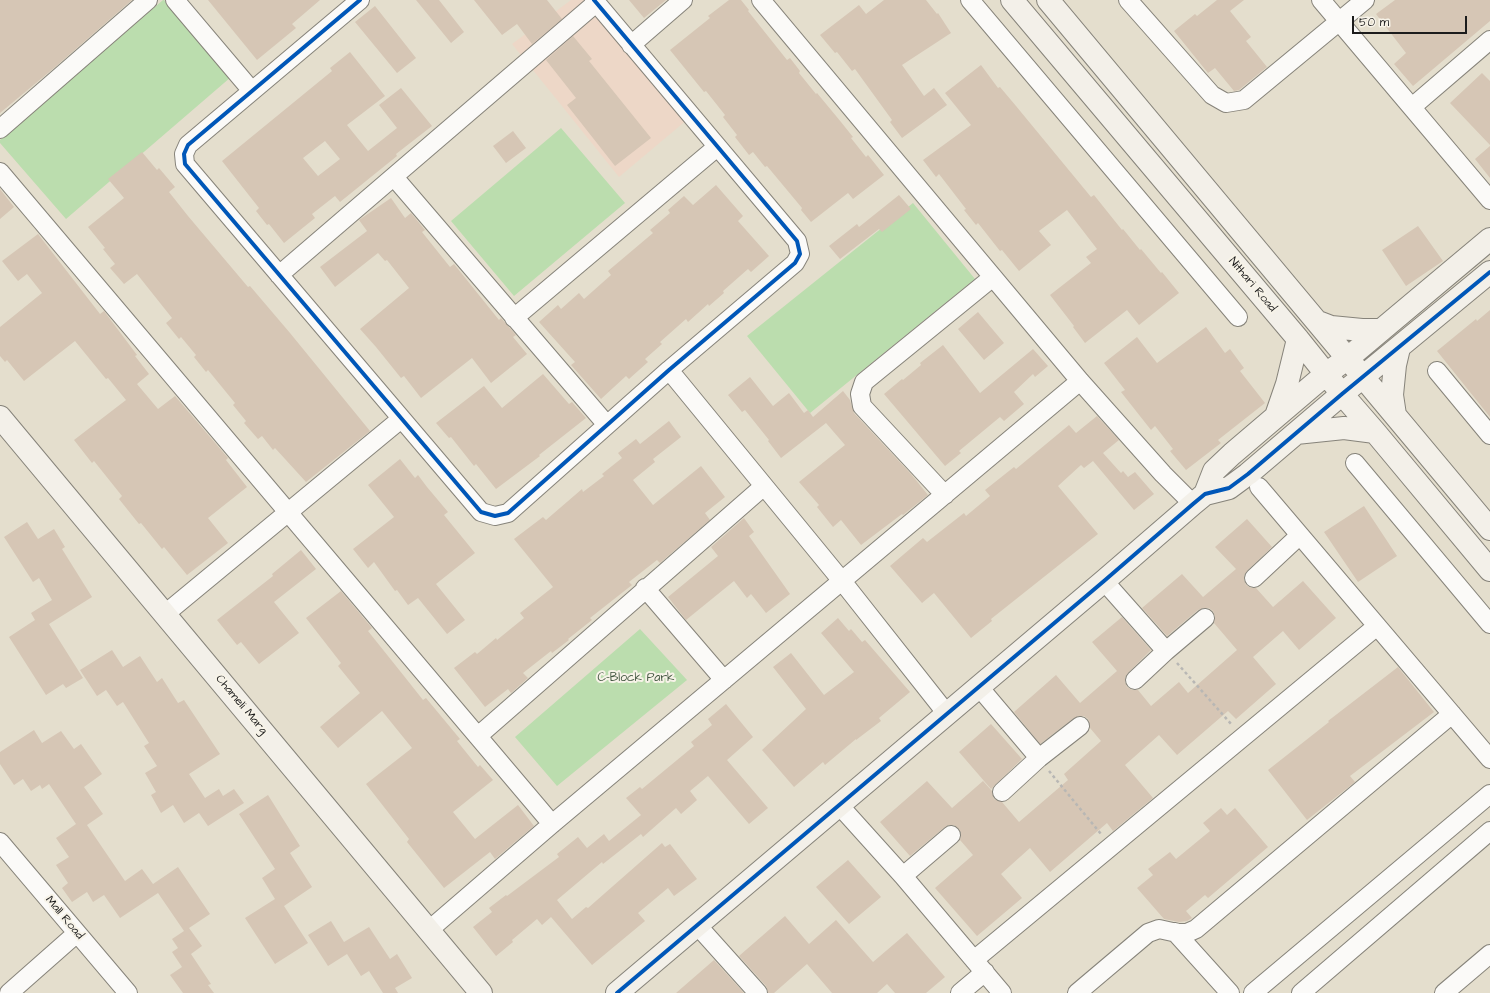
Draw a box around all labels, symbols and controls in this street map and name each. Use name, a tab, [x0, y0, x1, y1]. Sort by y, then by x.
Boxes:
scale bar	[1354, 8, 1469, 34]
text: 50 m	[1359, 14, 1389, 31]
street label: Nithari Road	[1225, 255, 1279, 315]
park label: C-Block Park	[598, 671, 674, 685]
street label: Chameli Marg	[212, 672, 270, 738]
street label: Mall Road	[42, 893, 86, 943]

